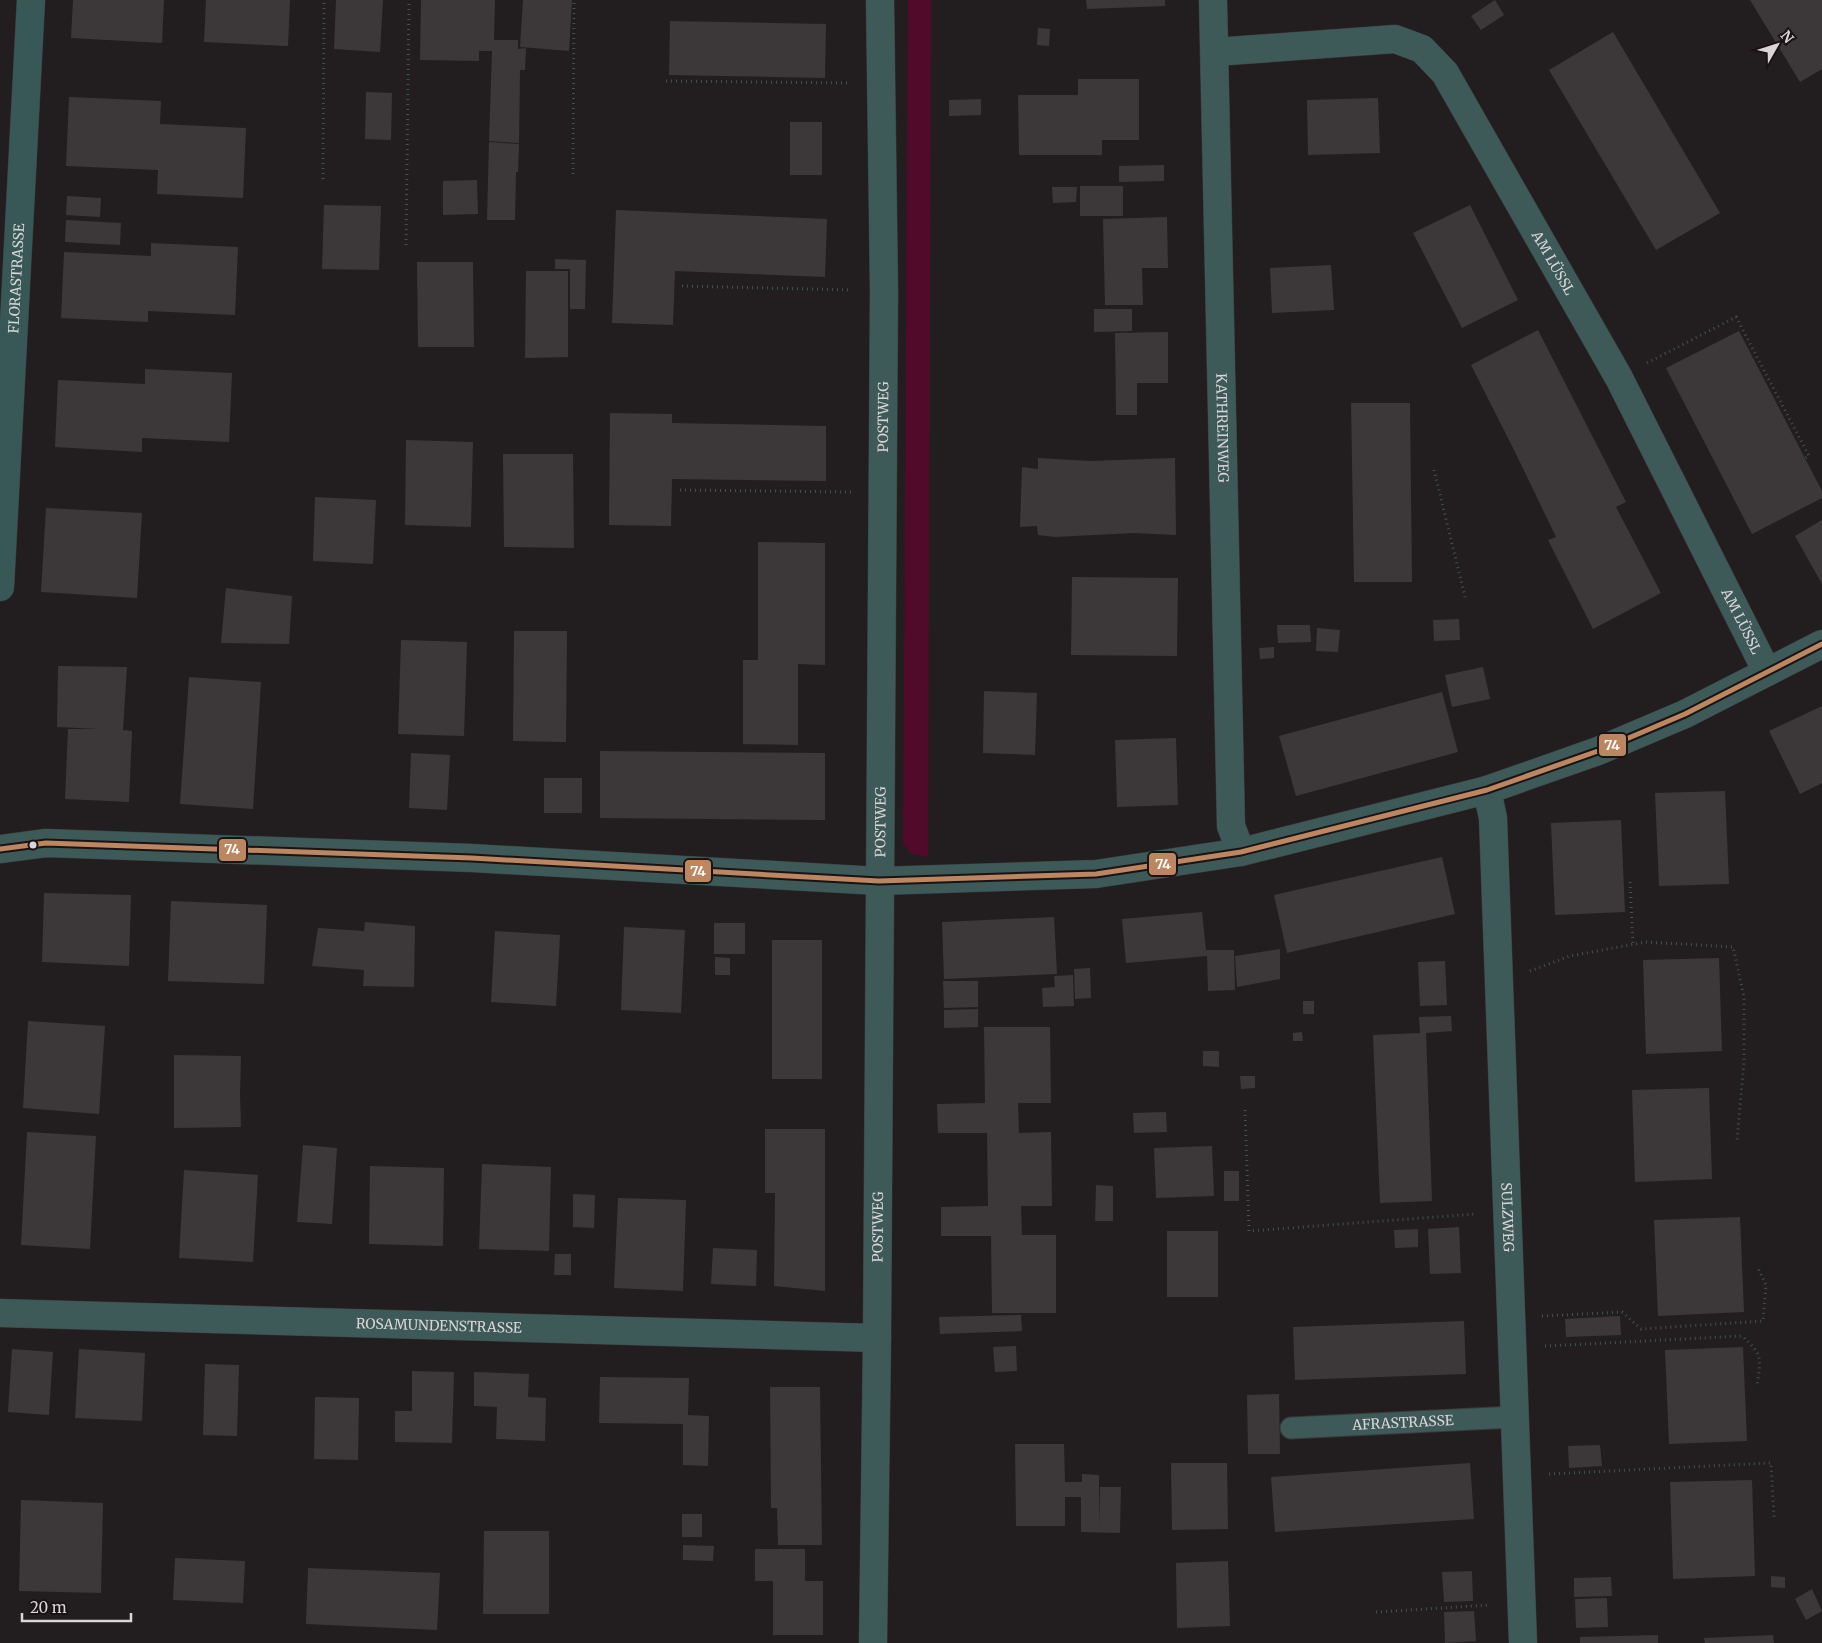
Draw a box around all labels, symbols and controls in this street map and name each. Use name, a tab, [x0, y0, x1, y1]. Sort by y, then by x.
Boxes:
north arrow	[1752, 20, 1802, 70]
text: N	[1777, 27, 1798, 47]
street label: FLORASTRASSE	[4, 223, 28, 334]
street label: AM LÜSSL	[1527, 227, 1579, 298]
street label: KATHREINWEG	[1212, 373, 1233, 483]
street label: POSTWEG	[874, 381, 892, 453]
street label: AM LÜSSL	[1717, 585, 1766, 657]
line badge: 74	[1598, 733, 1627, 757]
text: 74	[1604, 736, 1620, 754]
street label: POSTWEG	[871, 786, 890, 858]
line badge: 74	[218, 838, 247, 862]
unlabelled marker	[28, 840, 38, 850]
text: 74	[224, 840, 240, 858]
line badge: 74	[1148, 852, 1177, 876]
text: 74	[1155, 855, 1171, 873]
line badge: 74	[684, 859, 712, 883]
text: 74	[690, 862, 706, 880]
street label: SULZWEG	[1497, 1182, 1518, 1252]
street label: POSTWEG	[869, 1191, 887, 1263]
street label: ROSAMUNDENSTRASSE	[356, 1314, 522, 1337]
street label: AFRASTRASSE	[1351, 1411, 1454, 1434]
scale bar	[22, 1590, 131, 1622]
text: 20 m	[30, 1598, 67, 1617]

